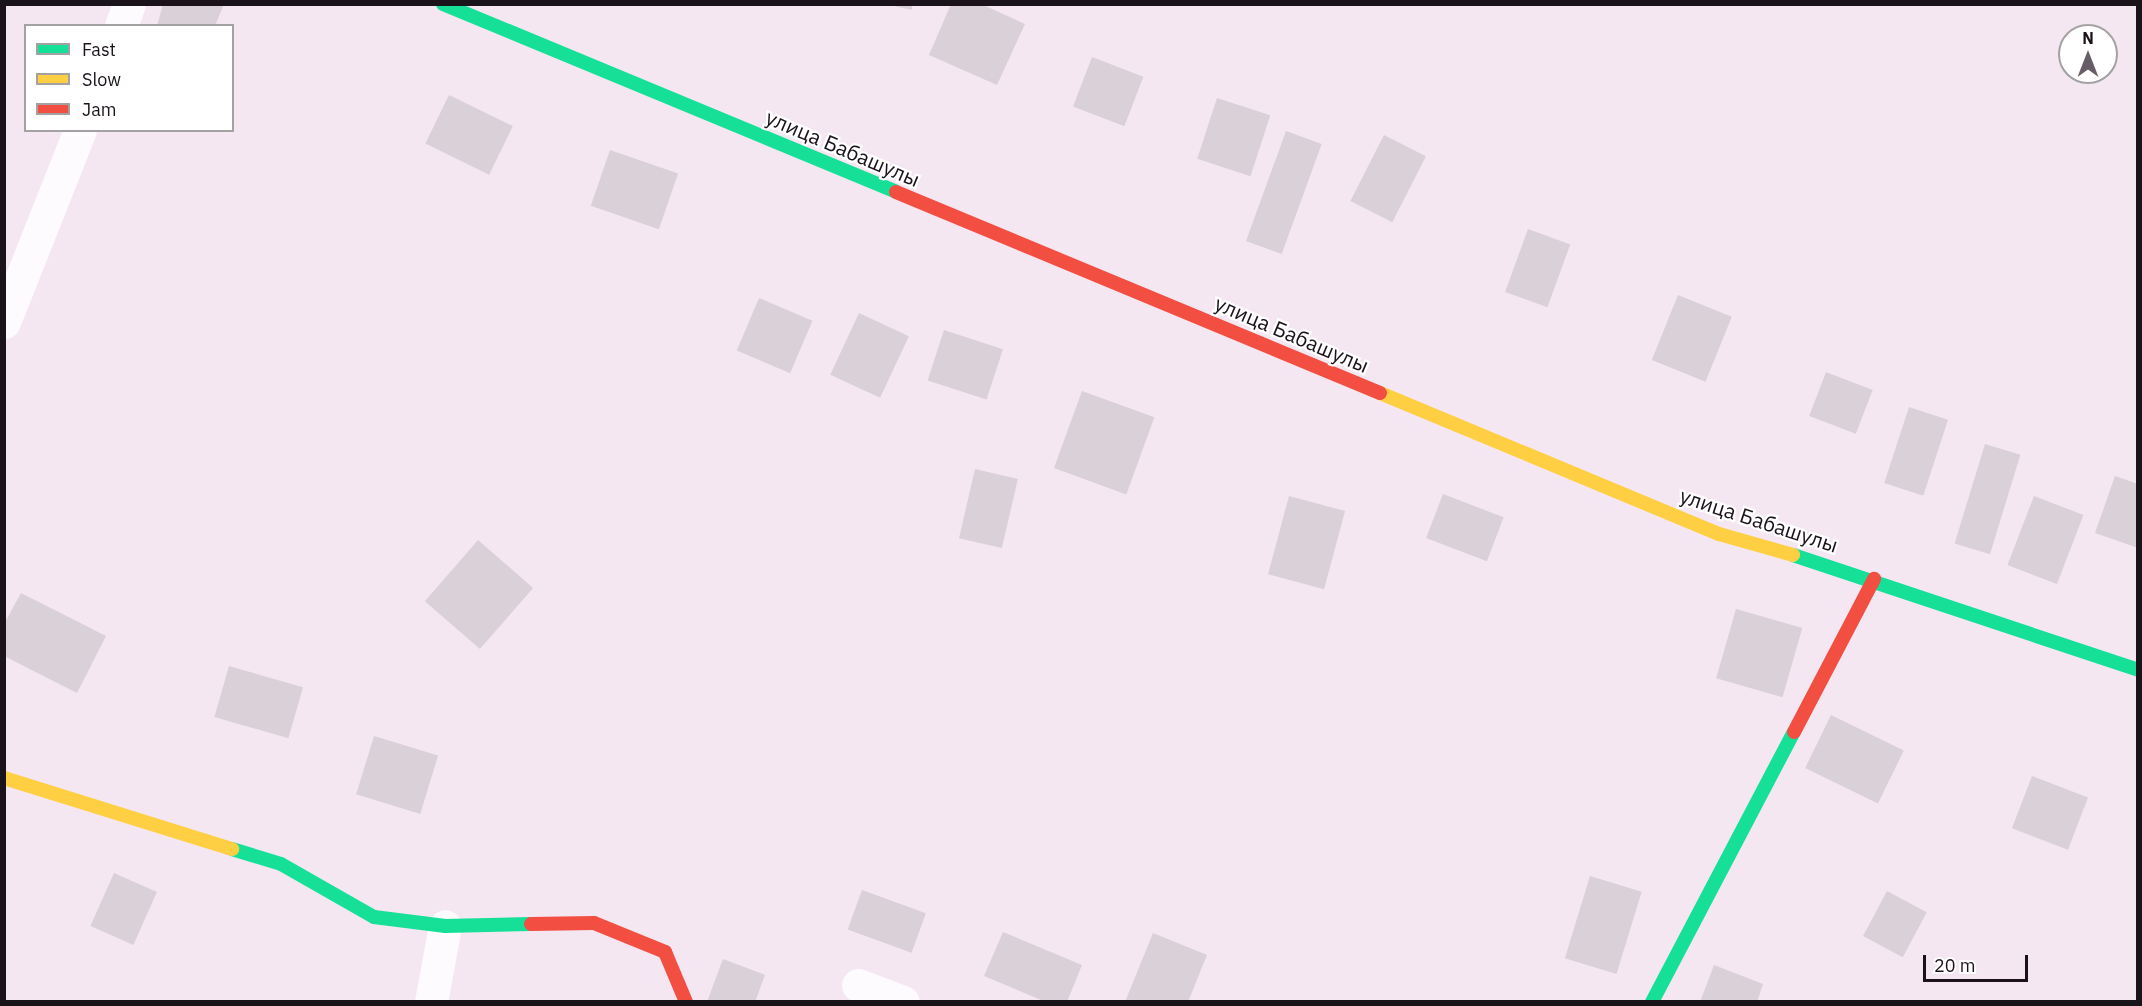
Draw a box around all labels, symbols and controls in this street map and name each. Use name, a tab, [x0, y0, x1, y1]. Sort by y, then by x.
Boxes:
legend	[24, 24, 234, 132]
north arrow	[2058, 24, 2118, 84]
text: N	[2082, 28, 2094, 48]
text: Fast	[82, 38, 116, 61]
text: Slow	[82, 68, 121, 91]
text: Jam	[82, 98, 117, 121]
street label: улица Бабашулы	[762, 104, 924, 192]
street label: улица Бабашулы	[1211, 290, 1373, 378]
street label: улица Бабашулы	[1677, 483, 1841, 557]
scale bar	[1926, 943, 2031, 981]
text: 20 m	[1934, 954, 1976, 977]

